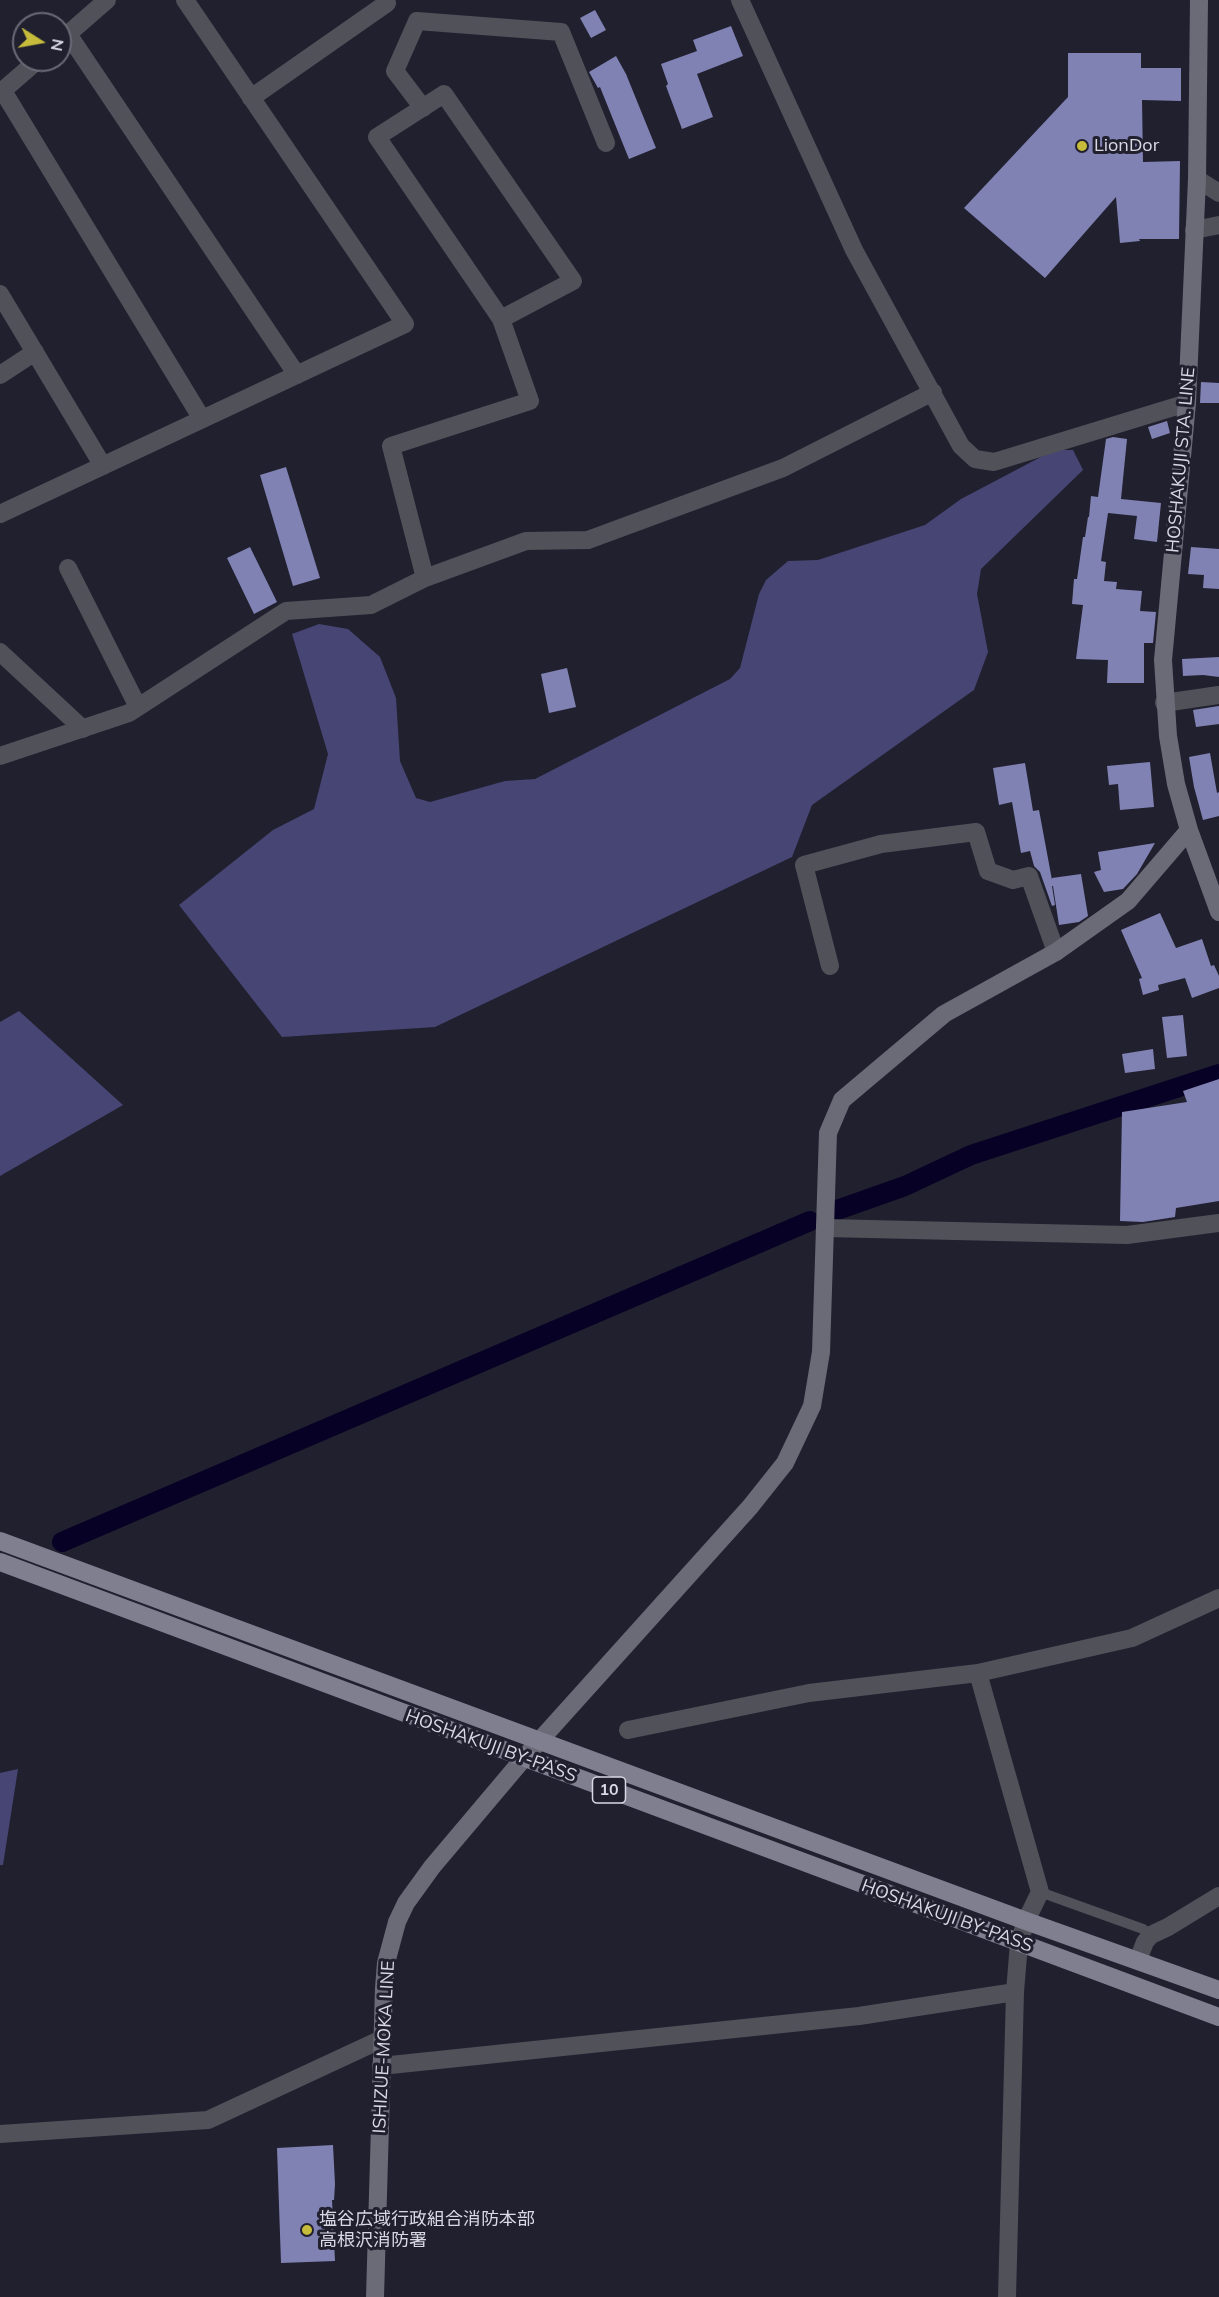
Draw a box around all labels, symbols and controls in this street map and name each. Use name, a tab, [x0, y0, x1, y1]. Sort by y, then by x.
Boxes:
north arrow	[12, 12, 72, 72]
text: N	[47, 37, 69, 53]
place label: LionDor	[1094, 135, 1159, 157]
marker: LionDor	[1075, 139, 1089, 153]
street label: HOSHAKUJI STA. LINE	[1162, 366, 1200, 554]
street label: HOSHAKUJI BY-PASS	[402, 1705, 580, 1787]
road number: 10	[592, 1777, 626, 1803]
street label: HOSHAKUJI BY-PASS	[858, 1875, 1036, 1957]
street label: ISHIZUE-MOKA LINE	[369, 1960, 399, 2134]
place label: 塩谷広域行政組合消防本部 高根沢消防署	[319, 2209, 535, 2252]
marker: 塩谷広域行政組合消防本部 高根沢消防署	[300, 2223, 314, 2237]

